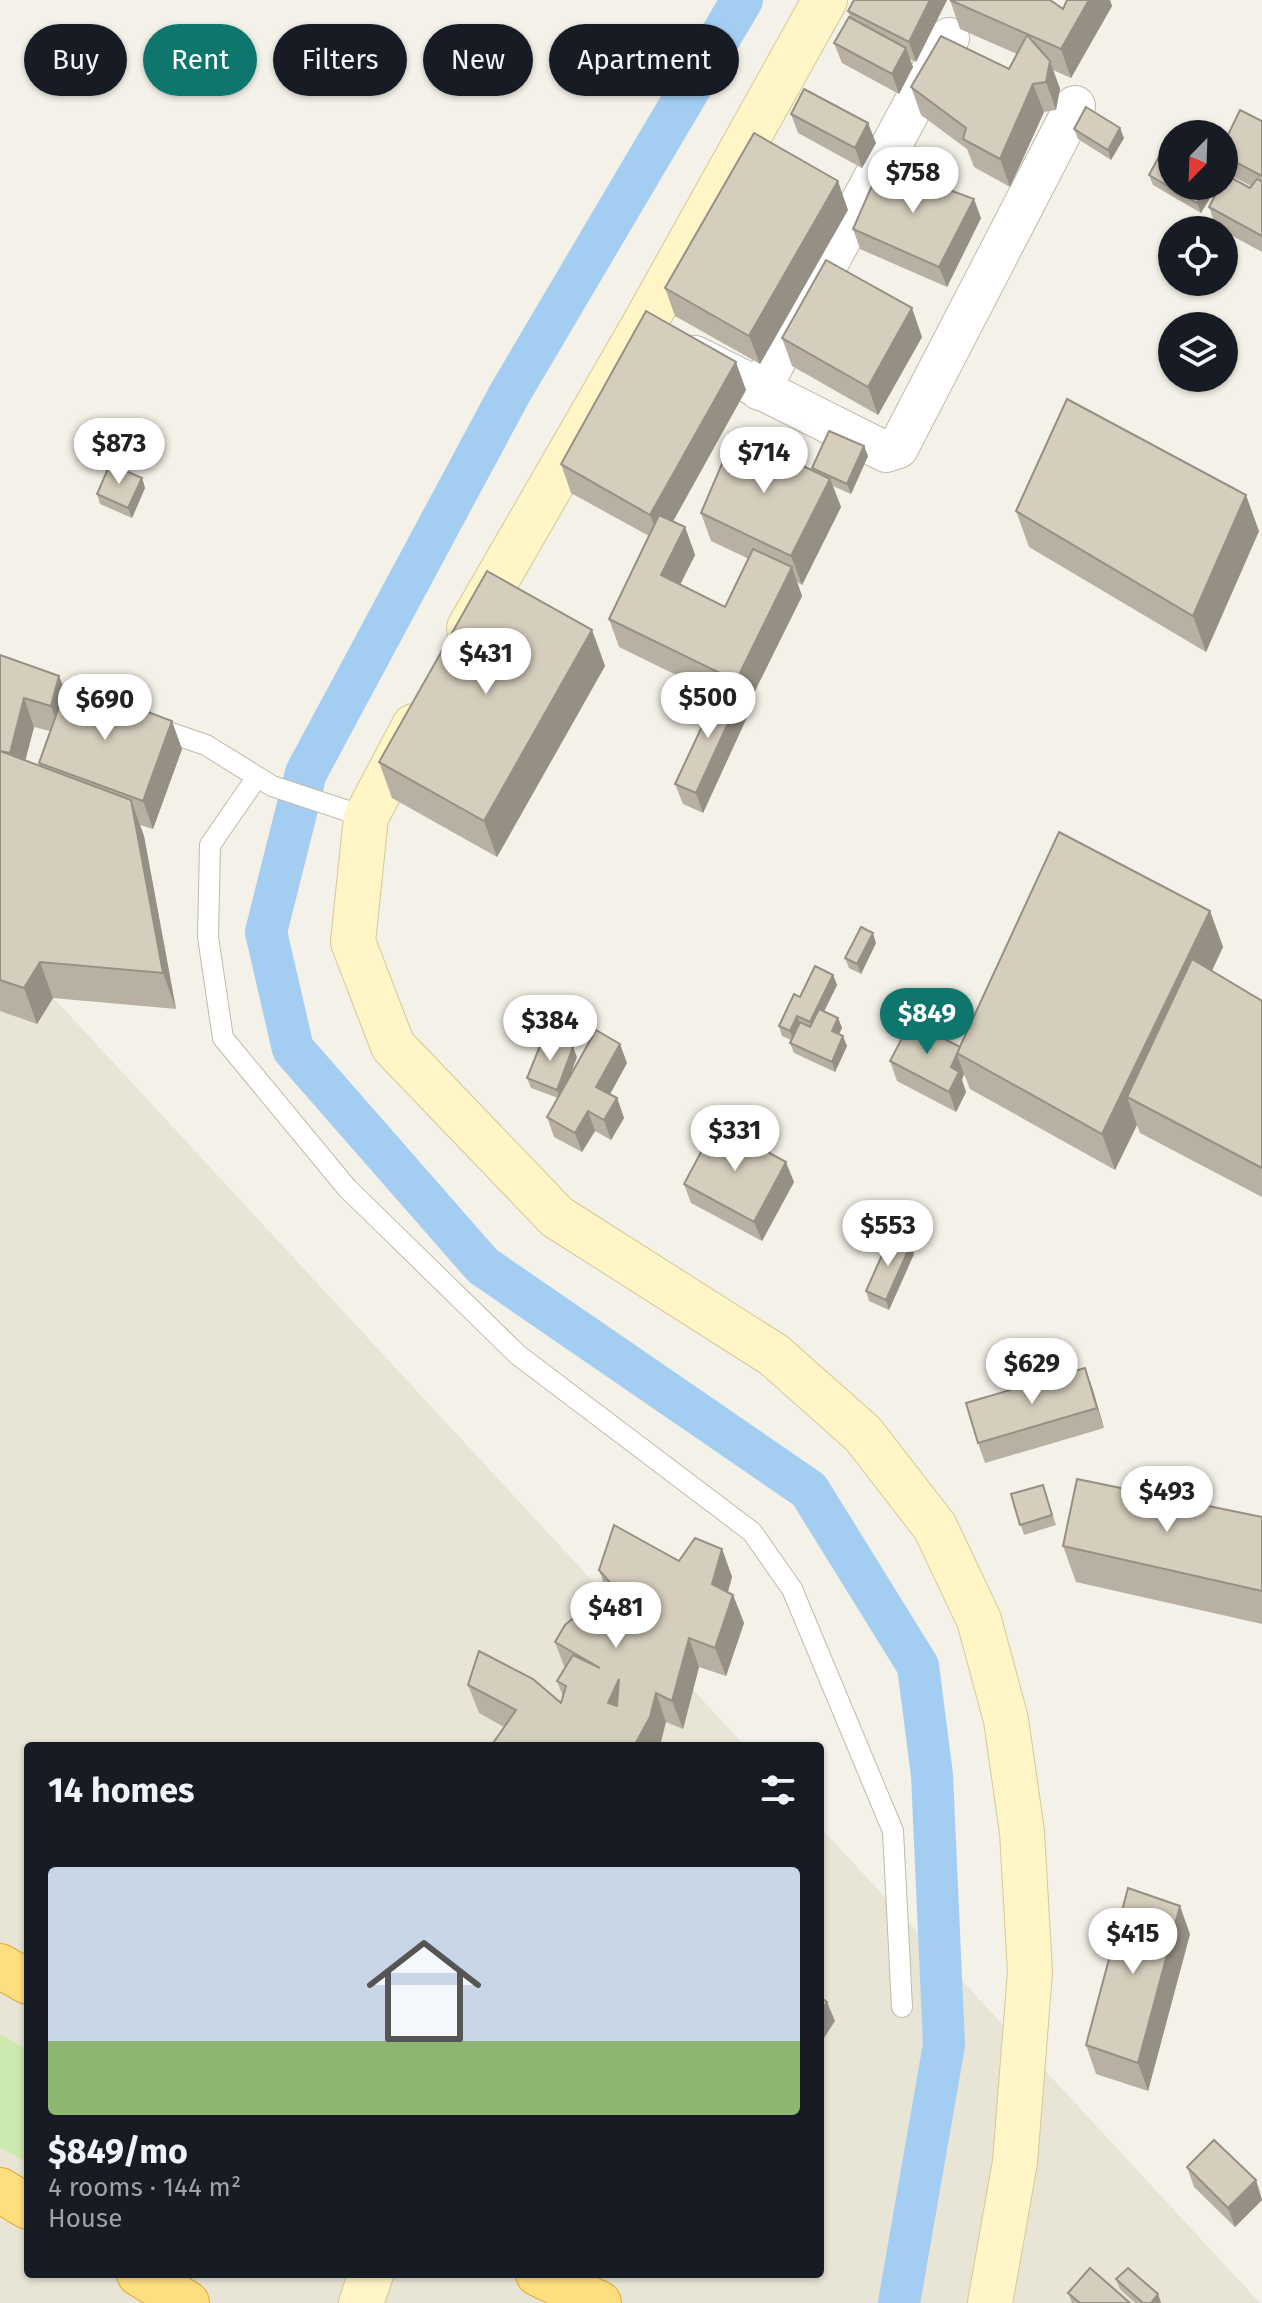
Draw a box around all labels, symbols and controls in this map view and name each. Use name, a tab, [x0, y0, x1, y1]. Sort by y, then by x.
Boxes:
chip: Buy	[24, 24, 127, 96]
chip: Rent	[143, 24, 257, 96]
chip: Filters	[273, 24, 407, 96]
chip: New	[423, 24, 533, 96]
chip: Apartment	[549, 24, 739, 96]
north arrow	[1158, 120, 1238, 200]
map controls	[1158, 120, 1238, 392]
pin: $758	[866, 147, 960, 215]
text: $758	[886, 157, 940, 188]
button: locate	[1158, 216, 1238, 296]
button: layers	[1158, 312, 1238, 392]
pin: $873	[72, 418, 166, 486]
pin: $714	[717, 427, 811, 495]
text: $873	[92, 428, 146, 459]
text: $714	[738, 437, 790, 468]
pin: $431	[439, 628, 533, 696]
text: $431	[459, 638, 513, 669]
pin: $500	[661, 672, 755, 740]
pin: $690	[58, 674, 152, 742]
text: $500	[679, 682, 737, 713]
text: $690	[76, 684, 134, 715]
pin: $849	[880, 988, 974, 1056]
pin: $384	[503, 995, 597, 1063]
text: $849	[898, 998, 956, 1029]
text: $384	[521, 1005, 579, 1036]
pin: $331	[688, 1105, 782, 1173]
text: $331	[709, 1115, 761, 1146]
pin: $553	[841, 1200, 935, 1268]
text: $553	[860, 1210, 916, 1241]
pin: $629	[985, 1338, 1079, 1406]
text: $629	[1004, 1348, 1060, 1379]
pin: $493	[1120, 1466, 1214, 1534]
text: $493	[1139, 1476, 1195, 1507]
pin: $481	[569, 1582, 663, 1650]
text: $481	[588, 1592, 644, 1623]
icon: filters	[756, 1768, 800, 1812]
text: 14 homes	[48, 1770, 194, 1811]
pin: $415	[1086, 1908, 1180, 1976]
text: $415	[1106, 1918, 1160, 1949]
icon: home	[352, 1919, 496, 2063]
text: $849/mo	[48, 2131, 188, 2172]
text: 4 rooms · 144 m²	[48, 2172, 241, 2203]
text: House	[48, 2203, 122, 2234]

